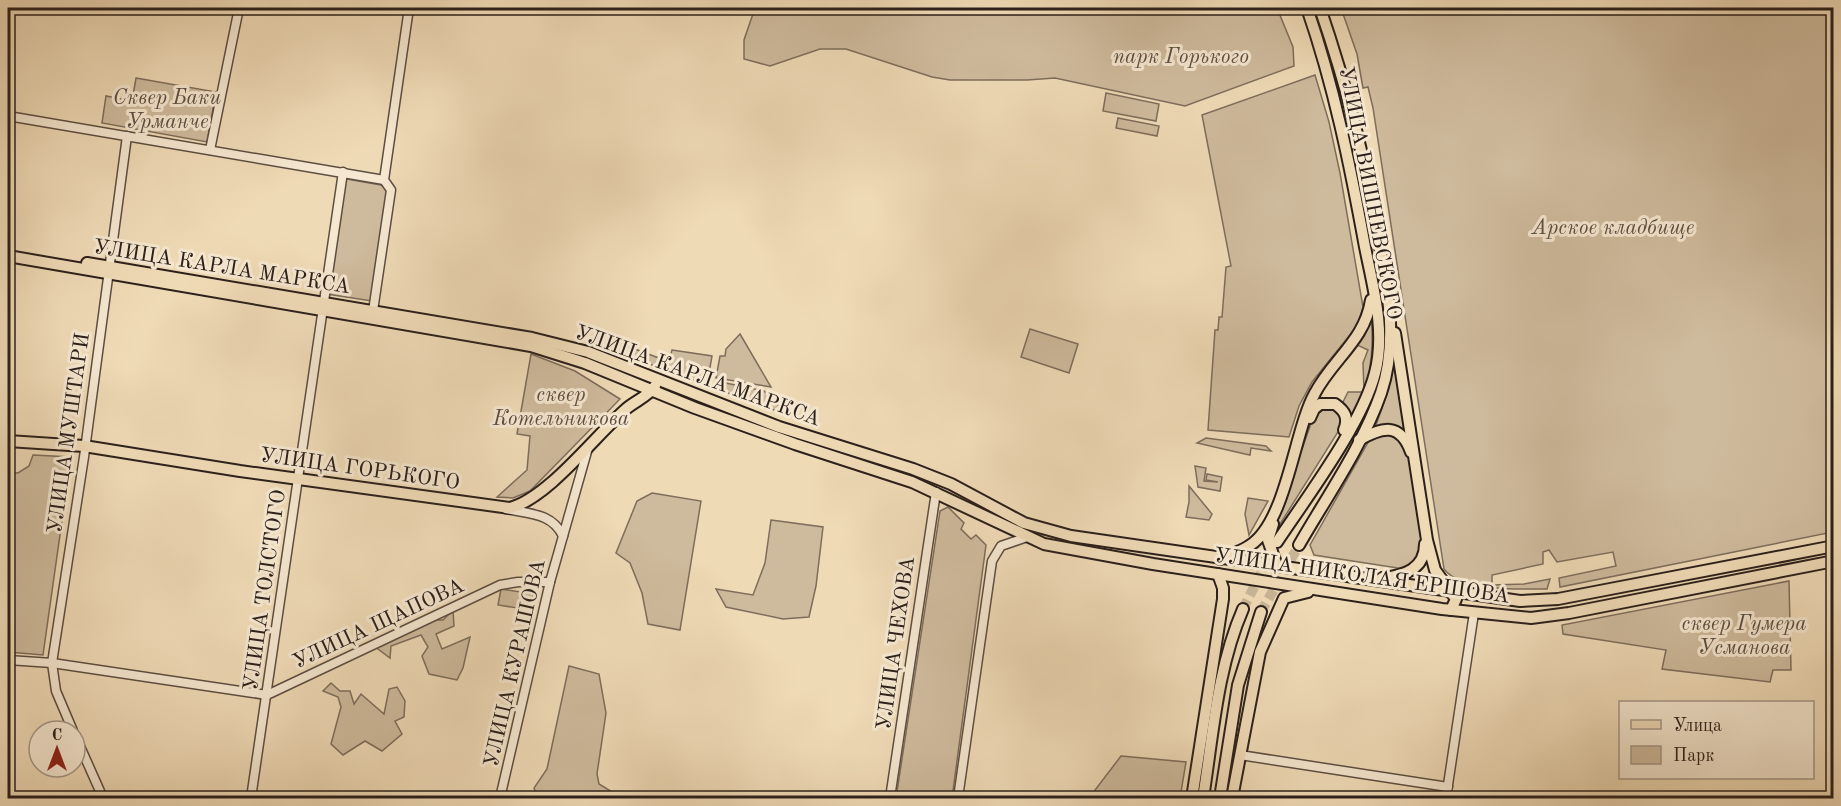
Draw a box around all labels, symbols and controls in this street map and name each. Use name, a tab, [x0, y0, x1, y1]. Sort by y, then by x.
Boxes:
park label: парк Горького	[1113, 47, 1249, 68]
street label: УЛИЦА ВИШНЕВСКОГО	[1335, 65, 1404, 322]
park label: Сквер Баки Урманче	[113, 88, 221, 133]
park label: Арское кладбище	[1531, 218, 1694, 239]
street label: УЛИЦА КАРЛА МАРКСА	[92, 237, 352, 298]
street label: УЛИЦА КАРЛА МАРКСА	[572, 322, 823, 431]
street label: УЛИЦА МУШТАРИ	[45, 332, 94, 535]
park label: сквер Котельникова	[492, 385, 629, 430]
street label: УЛИЦА ГОРЬКОГО	[259, 445, 461, 494]
street label: УЛИЦА ТОЛСТОГО	[241, 488, 290, 692]
street label: УЛИЦА НИКОЛАЯ ЕРШОВА	[1213, 545, 1511, 608]
street label: УЛИЦА ЧЕХОВА	[874, 555, 919, 731]
street label: УЛИЦА КУРАШОВА	[481, 557, 550, 769]
street label: УЛИЦА ЩАПОВА	[290, 576, 467, 673]
park label: сквер Гумера Усманова	[1682, 614, 1806, 659]
legend	[1619, 701, 1814, 779]
text: Улица	[1673, 717, 1722, 735]
north arrow	[27, 719, 87, 779]
text: С	[52, 728, 62, 744]
text: Парк	[1673, 747, 1714, 765]

